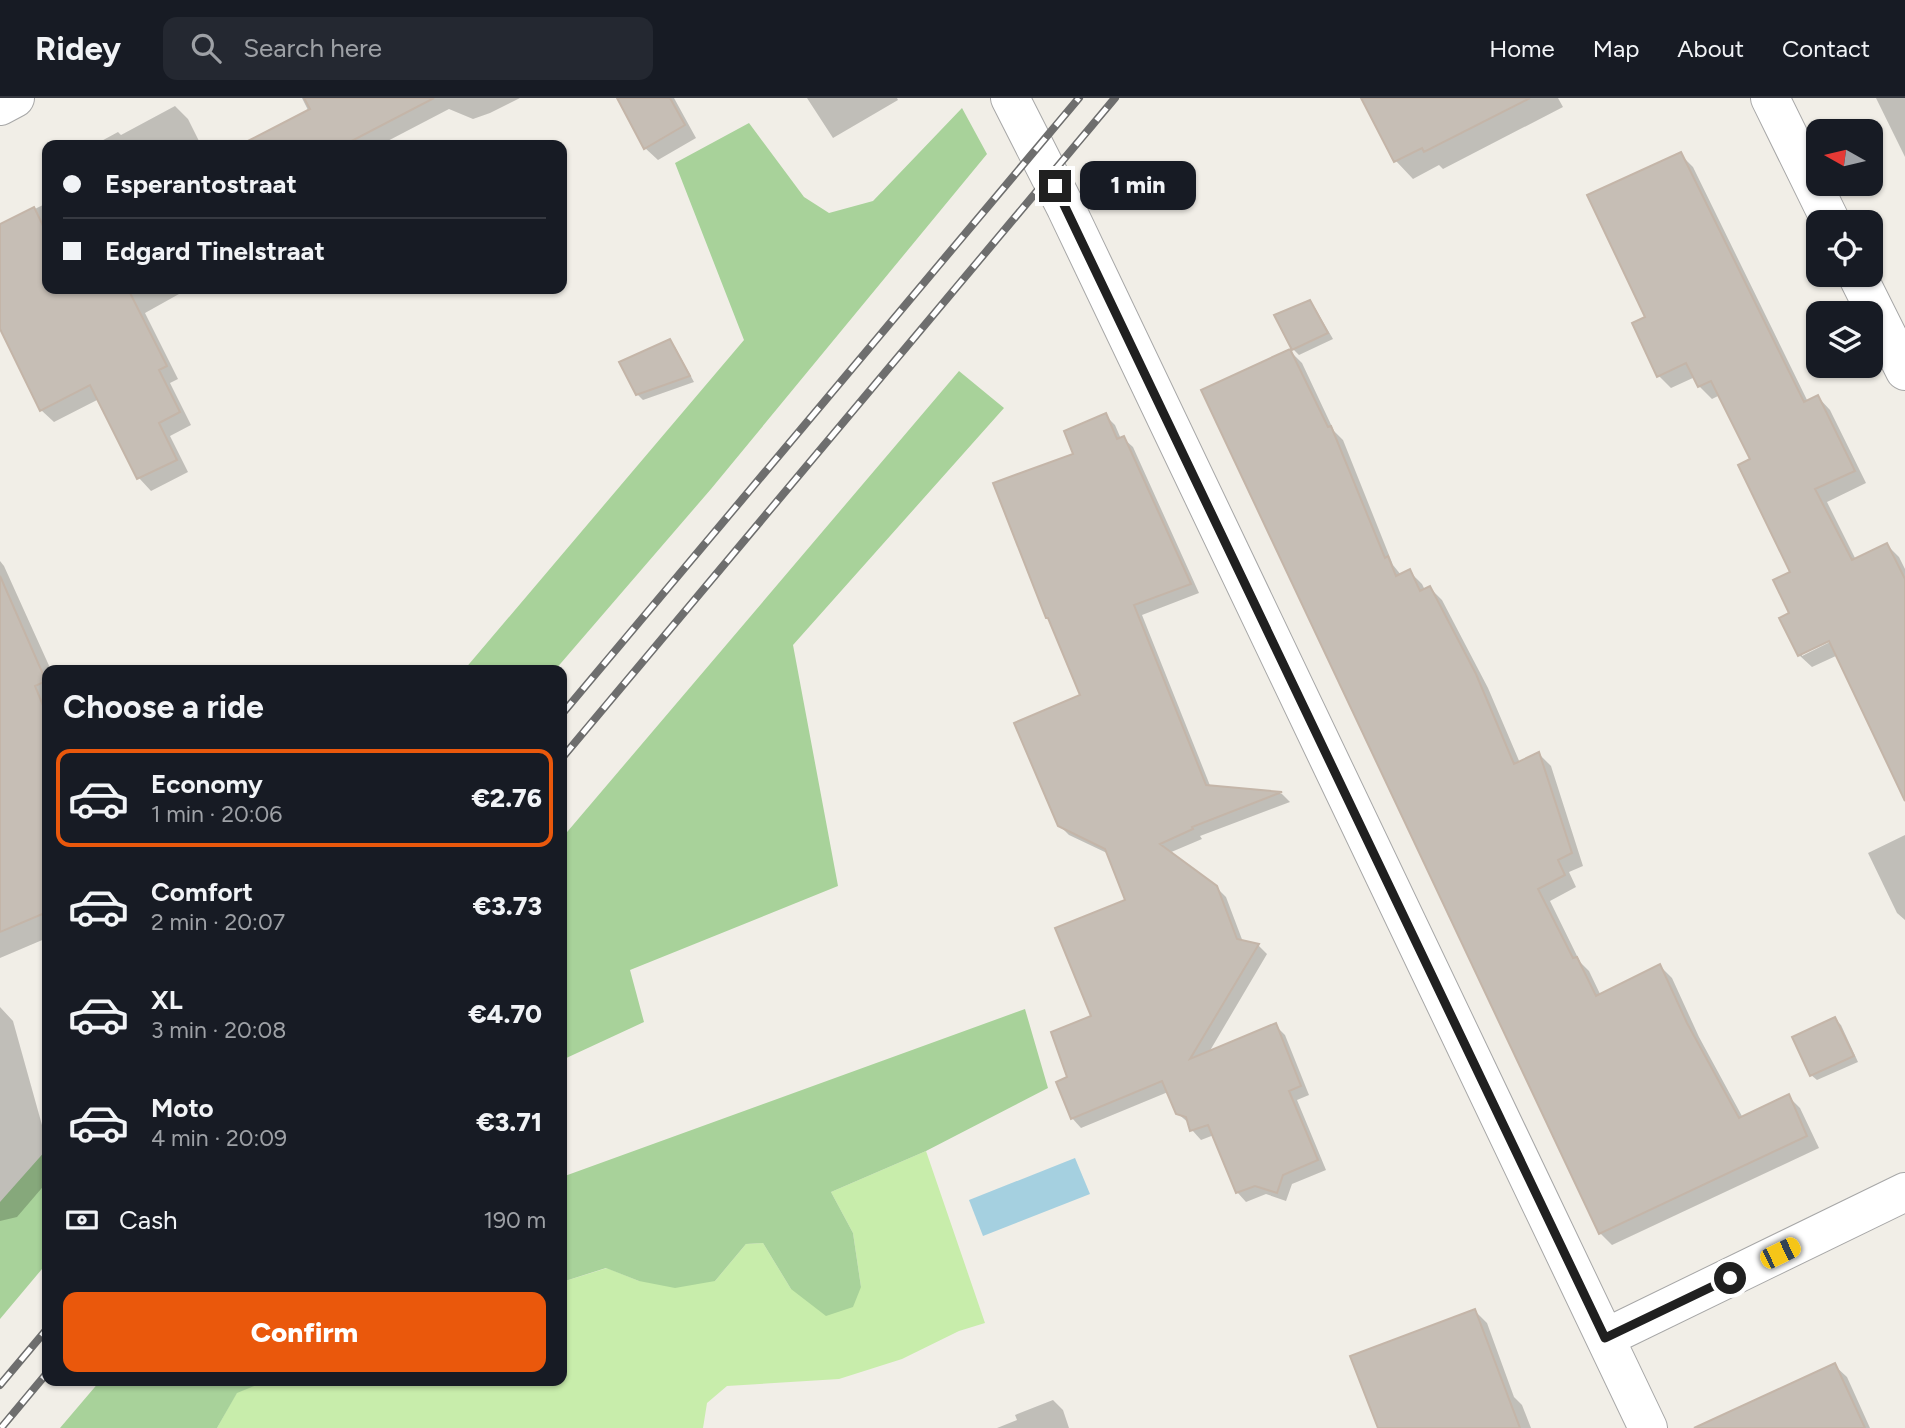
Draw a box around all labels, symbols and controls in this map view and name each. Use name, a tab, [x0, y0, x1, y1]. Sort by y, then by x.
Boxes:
search box	[163, 17, 653, 80]
text: Ridey	[35, 29, 121, 68]
icon: search	[187, 29, 225, 67]
text: Search here	[243, 32, 382, 64]
text: Home	[1489, 34, 1555, 63]
text: Map	[1593, 34, 1639, 63]
text: About	[1677, 34, 1744, 63]
text: Contact	[1782, 34, 1870, 63]
north arrow	[1806, 119, 1883, 196]
map controls	[1806, 119, 1883, 378]
callout: 1 min	[1080, 162, 1195, 210]
text: Esperantostraat	[105, 168, 297, 200]
route end	[1039, 170, 1071, 202]
text: 1 min	[1111, 171, 1165, 199]
button: locate	[1806, 210, 1883, 287]
text: Edgard Tinelstraat	[105, 235, 325, 267]
button: layers	[1806, 301, 1883, 378]
text: Choose a ride	[63, 688, 264, 726]
icon: car	[67, 767, 130, 830]
text: Economy	[151, 768, 263, 800]
text: €2.76	[471, 782, 542, 814]
text: 1 min · 20:06	[151, 800, 282, 828]
icon: car	[67, 875, 130, 938]
text: Comfort	[151, 876, 253, 908]
text: €3.73	[473, 890, 542, 922]
text: 2 min · 20:07	[151, 908, 285, 936]
icon: car	[67, 983, 130, 1046]
text: XL	[151, 984, 183, 1016]
text: €4.70	[468, 998, 542, 1030]
text: 3 min · 20:08	[151, 1016, 286, 1044]
icon: car	[67, 1091, 130, 1154]
text: Moto	[151, 1092, 214, 1124]
text: €3.71	[476, 1106, 542, 1138]
text: 4 min · 20:09	[151, 1124, 287, 1152]
icon: cash	[63, 1201, 101, 1239]
text: Cash	[119, 1204, 178, 1236]
text: 190 m	[483, 1206, 546, 1234]
car	[1757, 1234, 1804, 1272]
route start	[1714, 1262, 1746, 1294]
button: Confirm	[63, 1292, 546, 1372]

